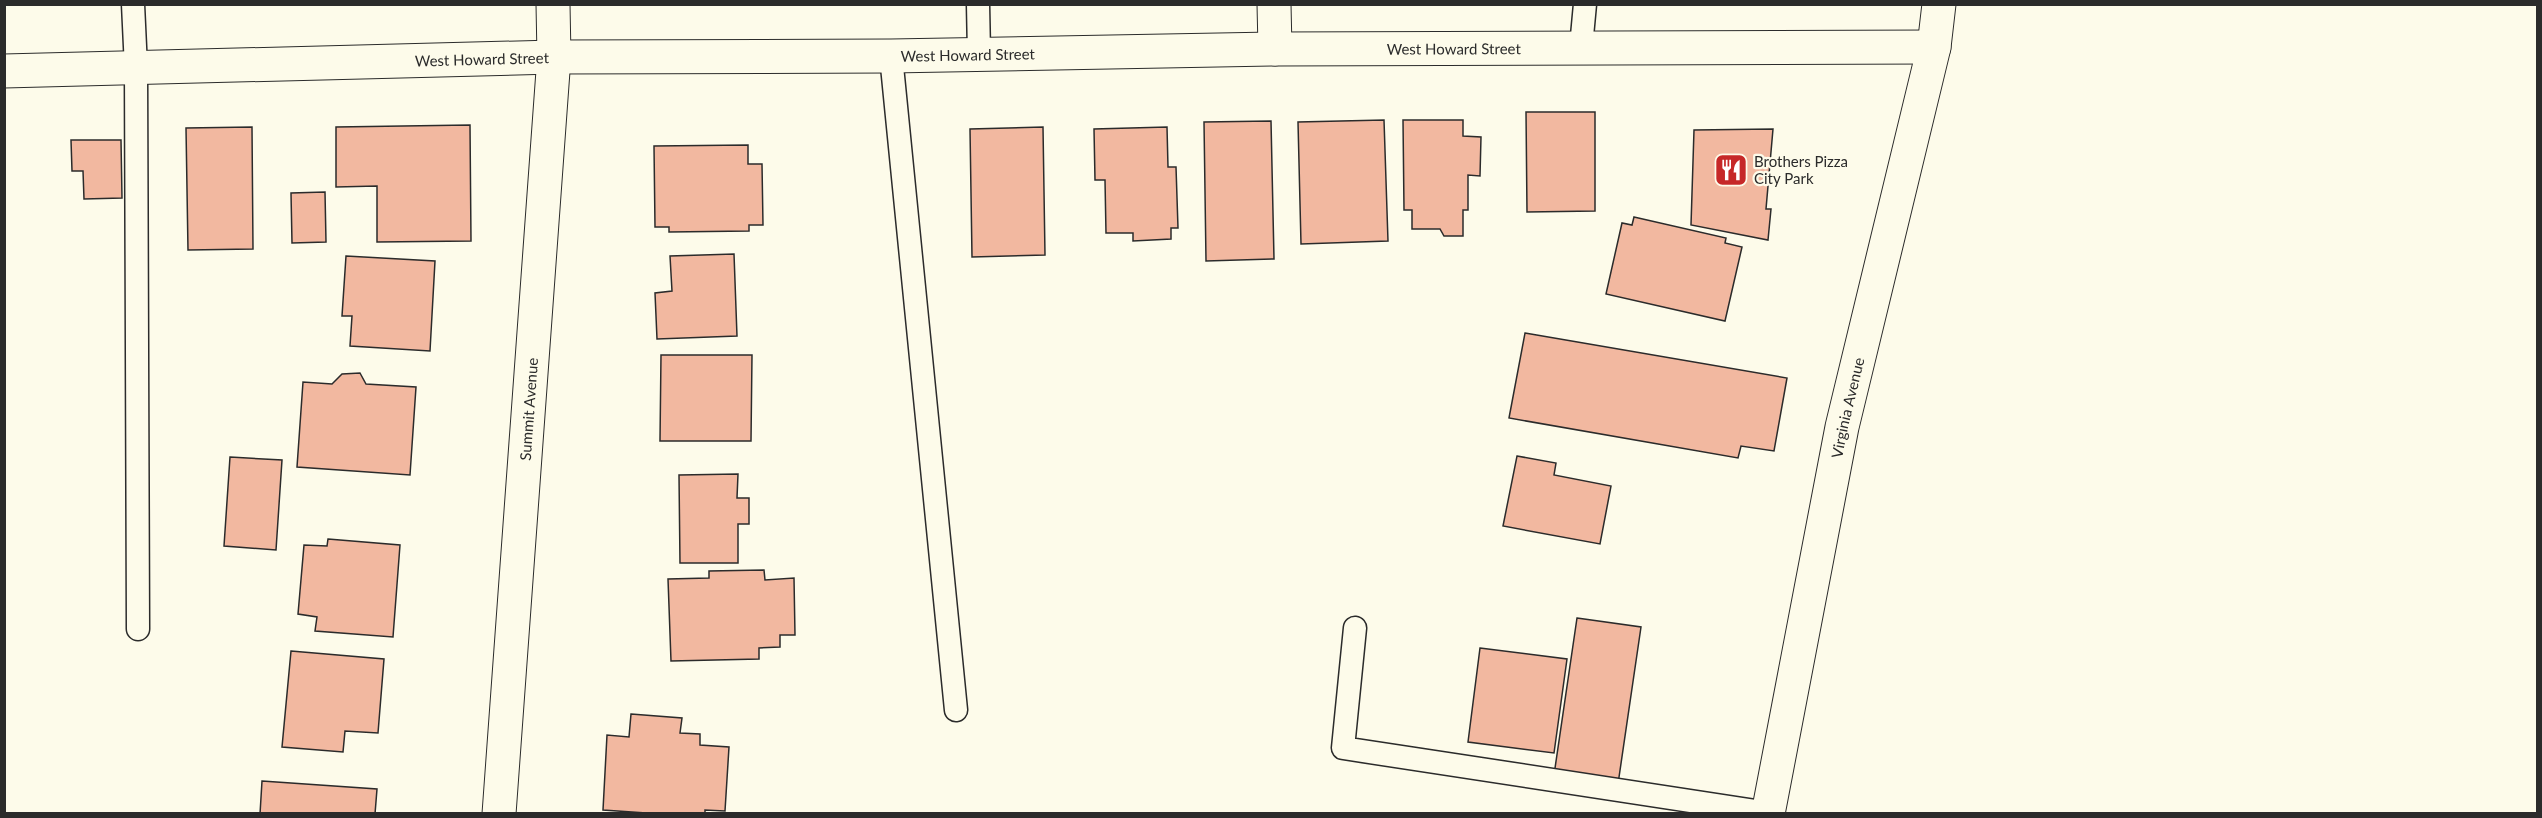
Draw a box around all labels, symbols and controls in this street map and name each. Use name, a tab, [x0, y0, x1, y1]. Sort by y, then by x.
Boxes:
street label: West Howard Street	[1387, 39, 1521, 58]
street label: West Howard Street	[901, 44, 1036, 65]
street label: West Howard Street	[415, 48, 550, 70]
restaurant icon: Brothers Pizza City Park	[1713, 152, 1749, 188]
place label: Brothers Pizza City Park	[1754, 152, 1848, 187]
street label: Virginia Avenue	[1827, 355, 1868, 460]
street label: Summit Avenue	[516, 357, 541, 461]

